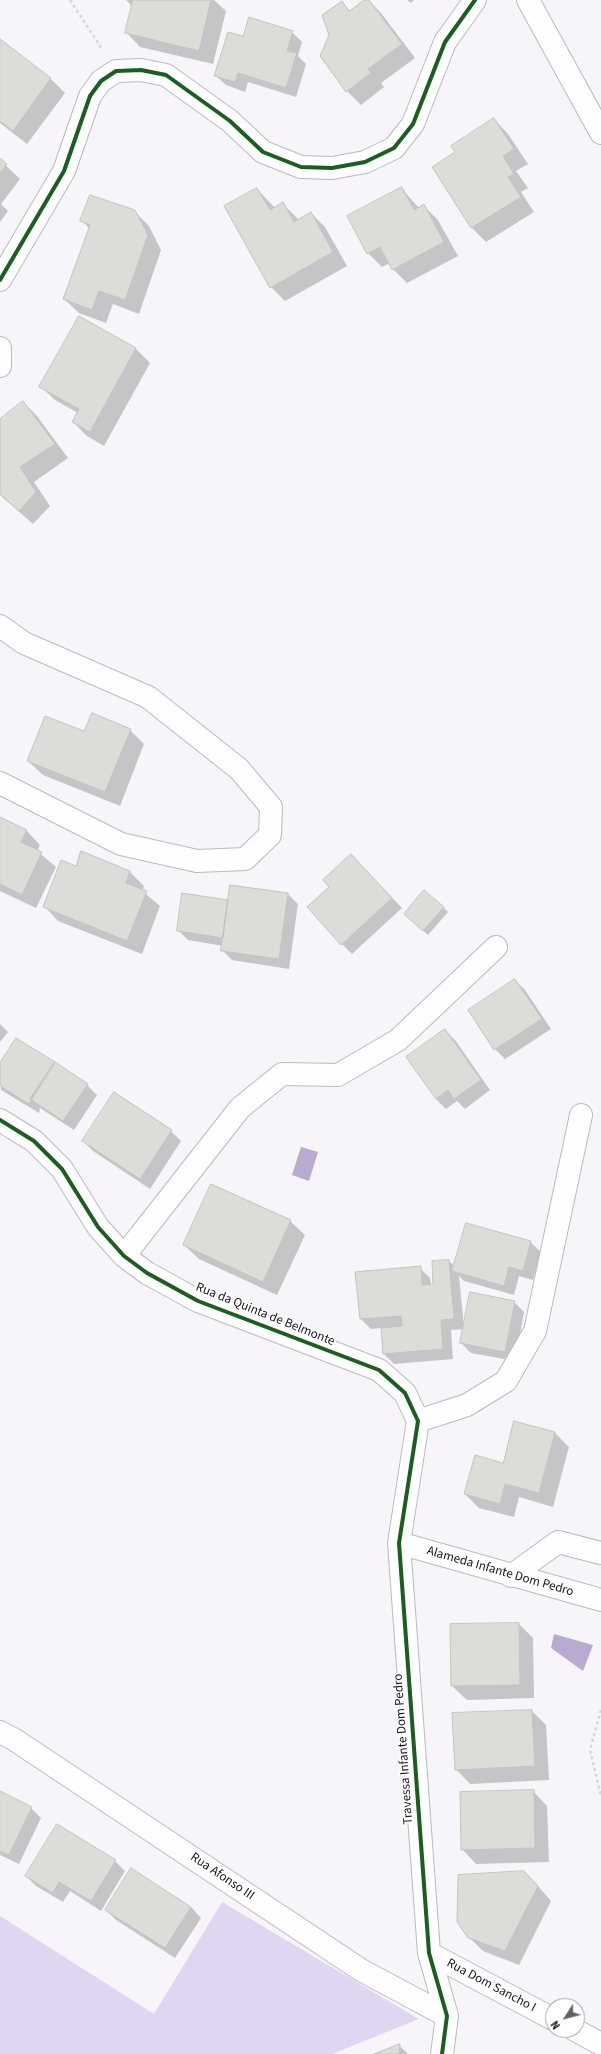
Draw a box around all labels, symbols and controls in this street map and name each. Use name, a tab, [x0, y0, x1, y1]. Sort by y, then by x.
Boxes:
street label: Rua da Quinta de Belmonte	[193, 1280, 337, 1350]
street label: Alameda Infante Dom Pedro	[425, 1544, 575, 1600]
street label: Travessa Infante Dom Pedro	[391, 1673, 417, 1825]
street label: Rua Afonso III	[187, 1850, 257, 1904]
street label: Rua Dom Sancho I	[444, 1956, 538, 2016]
north arrow	[545, 1998, 585, 2038]
text: N	[547, 2017, 564, 2032]

